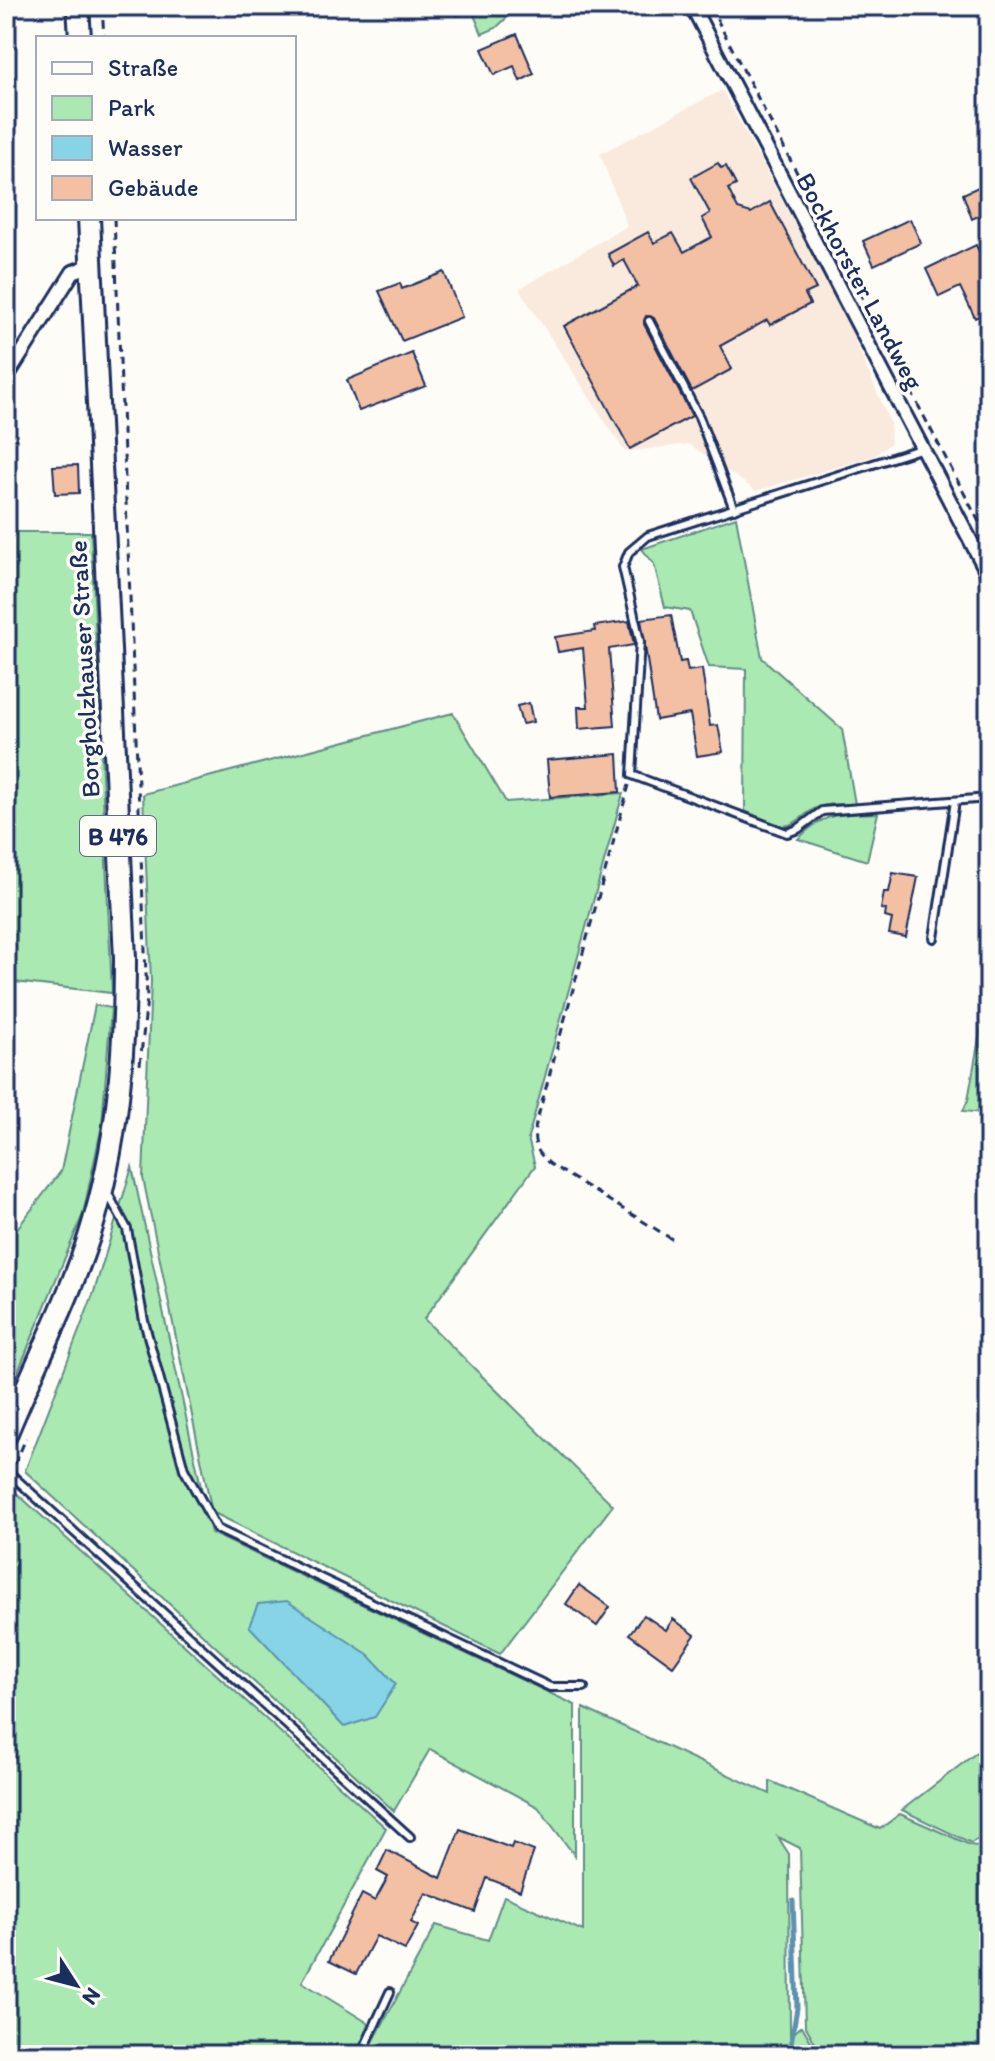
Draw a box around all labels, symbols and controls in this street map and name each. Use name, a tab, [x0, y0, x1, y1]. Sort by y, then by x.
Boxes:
legend	[36, 36, 296, 220]
text: Straße	[108, 53, 178, 82]
text: Park	[108, 93, 155, 122]
text: Wasser	[108, 133, 183, 162]
street label: Bockhorster Landweg	[789, 167, 931, 396]
text: Gebäude	[108, 173, 199, 202]
street label: Borgholzhauser Straße	[61, 539, 107, 799]
road number: B 476	[80, 816, 156, 856]
north arrow	[36, 1945, 116, 2025]
text: N	[76, 1983, 107, 2010]

